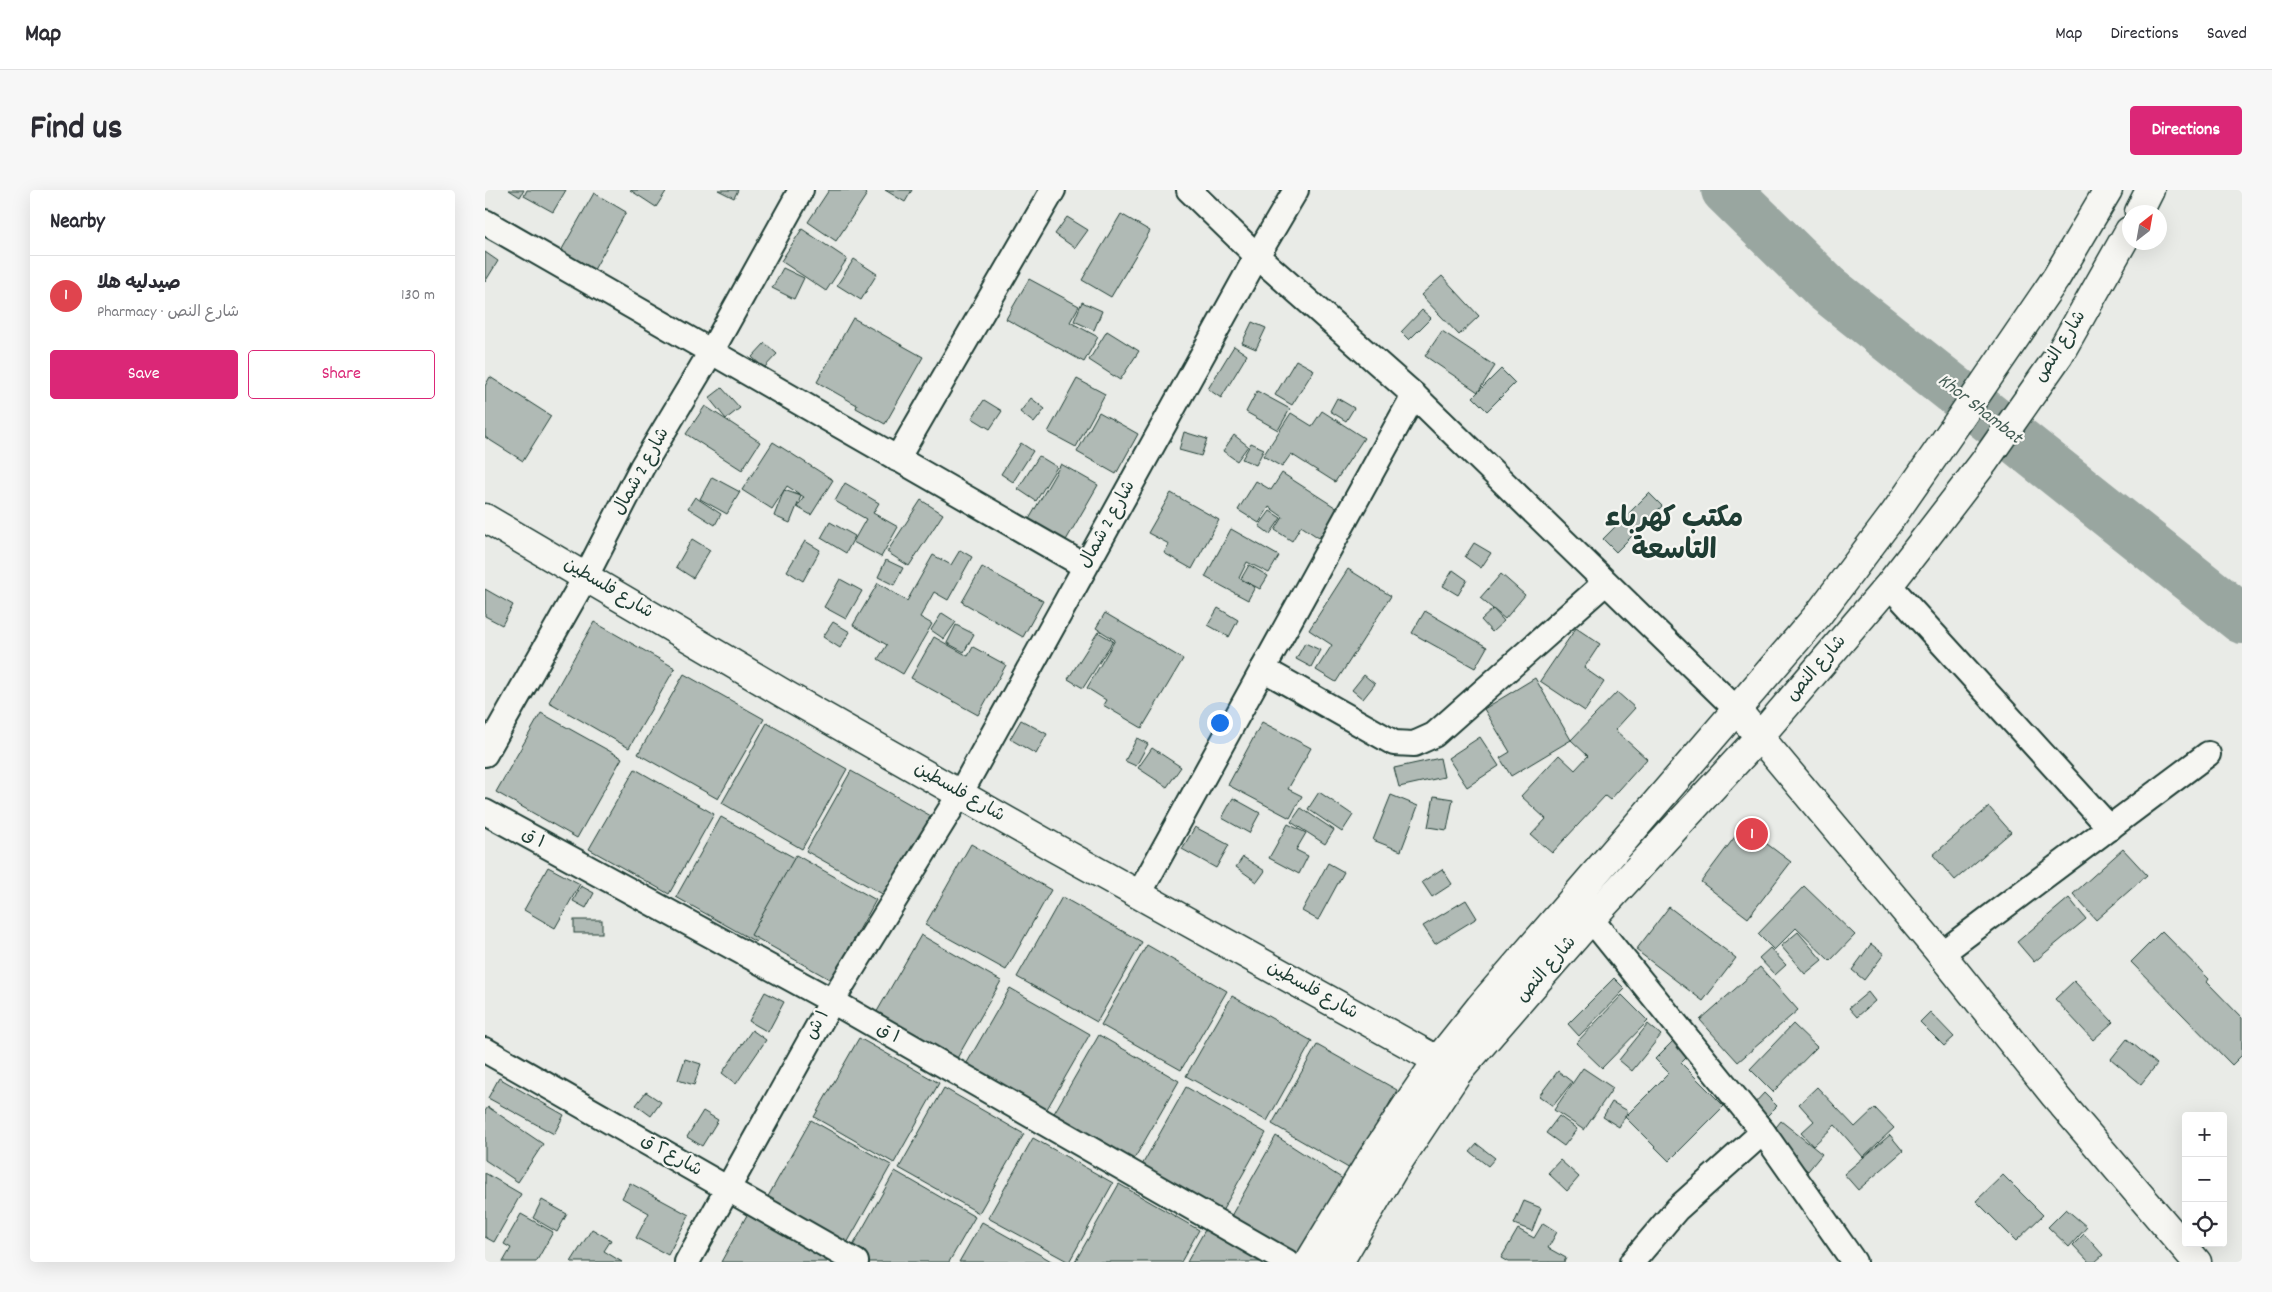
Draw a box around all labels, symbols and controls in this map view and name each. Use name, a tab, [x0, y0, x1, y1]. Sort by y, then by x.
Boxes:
text: Map	[25, 18, 61, 52]
text: Map	[2055, 22, 2082, 47]
text: Directions	[2110, 22, 2179, 47]
text: Saved	[2207, 22, 2247, 47]
text: Find us	[30, 105, 122, 155]
button: Directions	[2130, 106, 2242, 155]
north arrow	[2122, 205, 2167, 250]
text: Nearby	[50, 208, 105, 238]
text: صيدليه هلا	[97, 271, 181, 298]
text: 1	[64, 284, 68, 307]
text: 130 m	[401, 284, 435, 307]
text: Pharmacy · شارع النص	[97, 301, 239, 324]
street label: شارع النص	[2029, 306, 2093, 388]
button: Save	[50, 350, 238, 399]
button: Share	[248, 350, 435, 399]
water label: Khor Shambat	[1931, 368, 2028, 453]
street label: شارع 2 شمال	[608, 424, 676, 520]
street label: شارع 2 شمال	[1074, 477, 1142, 573]
district label: مكتب كهرباء التاسعة	[1605, 501, 1743, 573]
street label: شارع فلسطين	[558, 552, 658, 626]
street label: شارع النص	[1781, 630, 1853, 708]
your location	[1207, 710, 1233, 736]
street label: شارع فلسطين	[909, 757, 1009, 829]
pin: 1	[1736, 815, 1768, 853]
street label: ١ ق	[517, 822, 549, 856]
street label: شارع النص	[1511, 931, 1583, 1009]
street label: شارع فلسطين	[1262, 956, 1362, 1026]
street label: ١ ش	[800, 1005, 836, 1045]
street label: ١ ق	[871, 1017, 905, 1051]
map controls	[2182, 1112, 2227, 1247]
button: +	[2182, 1112, 2227, 1157]
street label: شارع٢ ق	[636, 1128, 706, 1184]
button: −	[2182, 1157, 2227, 1202]
button: locate	[2182, 1202, 2227, 1247]

